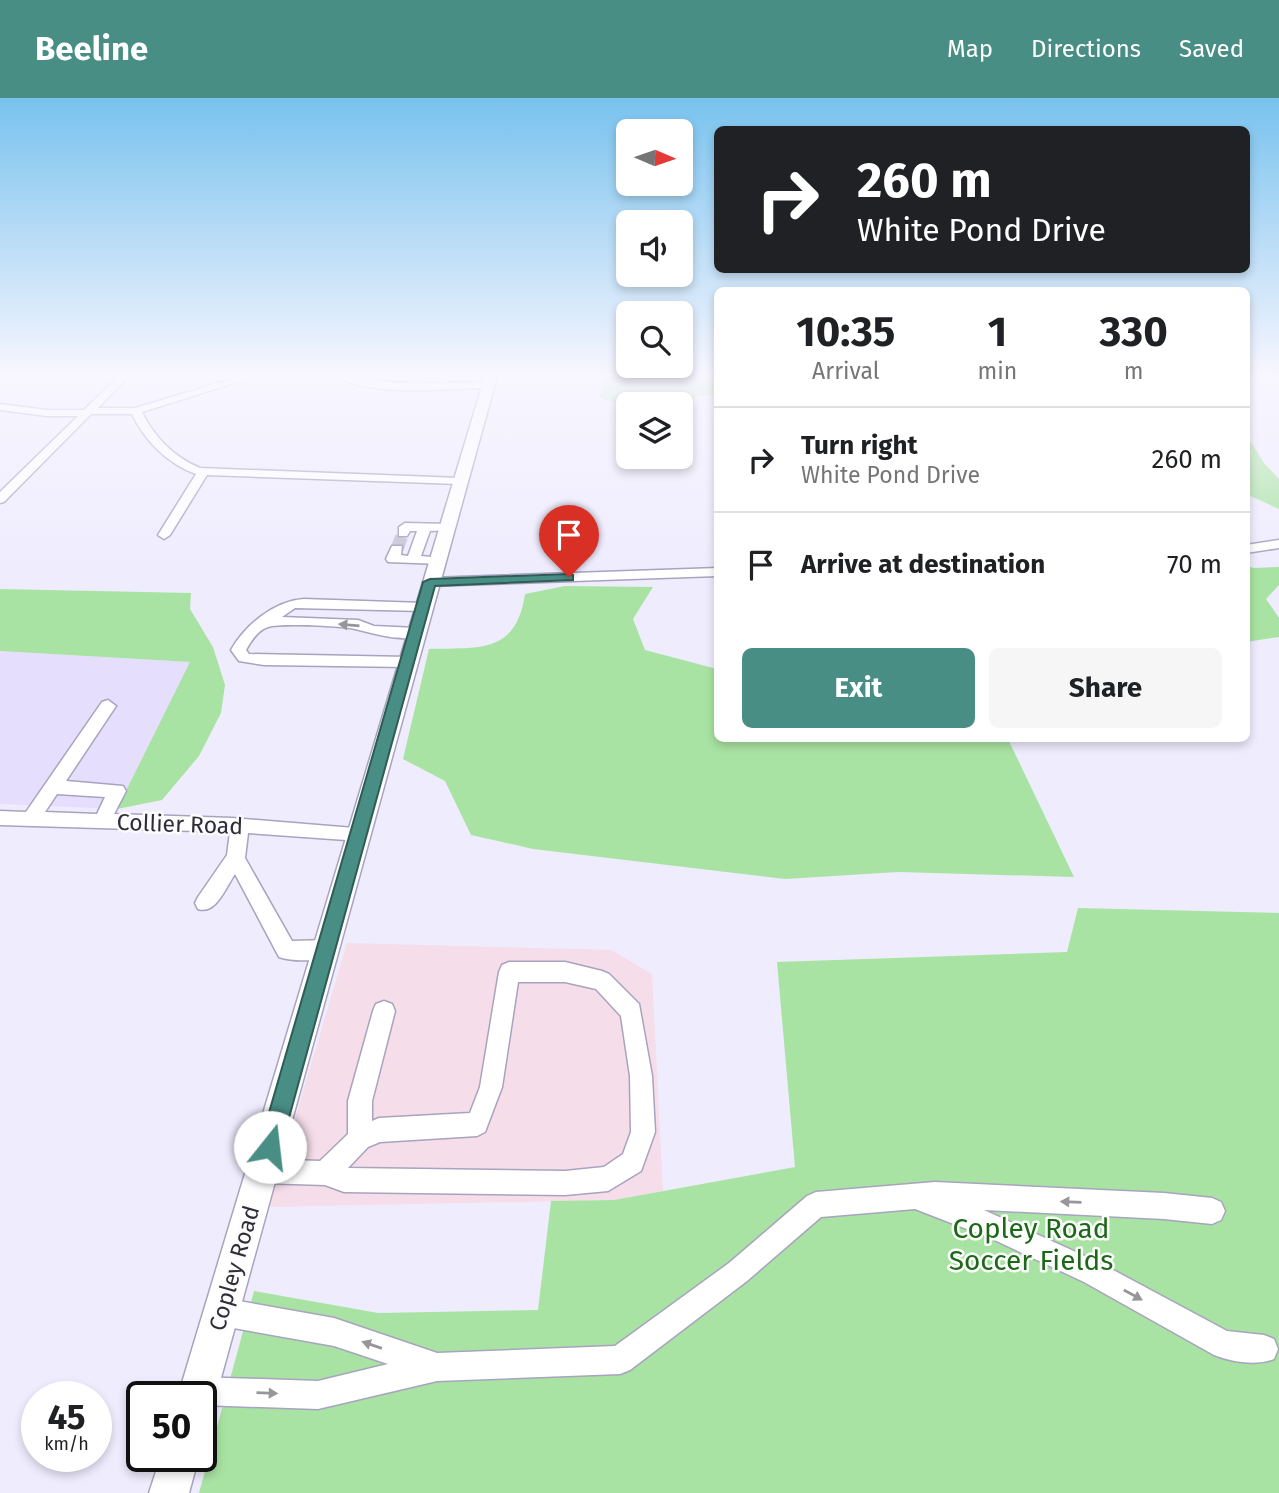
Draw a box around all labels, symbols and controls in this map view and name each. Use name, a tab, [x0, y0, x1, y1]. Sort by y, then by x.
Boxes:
text: Beeline	[35, 29, 148, 69]
text: Map	[947, 35, 993, 63]
text: Directions	[1031, 35, 1141, 63]
text: Saved	[1179, 35, 1244, 63]
north arrow	[616, 119, 693, 196]
map controls	[616, 119, 693, 469]
text: 260 m	[857, 151, 992, 210]
icon: right	[742, 154, 833, 245]
button: sound	[616, 210, 693, 287]
text: White Pond Drive	[857, 211, 1106, 249]
button: search	[616, 301, 693, 378]
text: 10:35	[796, 307, 895, 357]
text: 1	[988, 307, 1007, 357]
text: 330	[1100, 307, 1168, 357]
text: Arrival	[812, 357, 880, 385]
text: min	[978, 357, 1017, 385]
text: m	[1124, 357, 1144, 385]
button: layers	[616, 392, 693, 469]
text: Turn right	[801, 430, 918, 461]
icon: right	[742, 441, 780, 479]
text: 260 m	[1152, 444, 1222, 475]
text: White Pond Drive	[801, 461, 980, 489]
pin	[539, 505, 599, 577]
icon: arrive	[550, 516, 588, 554]
icon: arrive	[742, 546, 780, 584]
text: Arrive at destination	[801, 549, 1045, 580]
text: 70 m	[1167, 549, 1222, 580]
one-way arrow	[338, 619, 360, 630]
button: Exit	[742, 648, 975, 728]
button: Share	[989, 648, 1222, 728]
street label: Collier Road	[116, 808, 244, 840]
position arrow	[233, 1110, 307, 1184]
one-way arrow	[1060, 1197, 1082, 1208]
street label: Copley Road	[203, 1202, 265, 1334]
park label: Copley Road Soccer Fields	[949, 1212, 1113, 1277]
one-way arrow	[1123, 1289, 1143, 1301]
one-way arrow	[361, 1339, 382, 1350]
speed limit sign: 50	[126, 1381, 217, 1472]
one-way arrow	[256, 1388, 278, 1399]
text: 45	[47, 1396, 86, 1438]
text: km/h	[44, 1433, 89, 1455]

